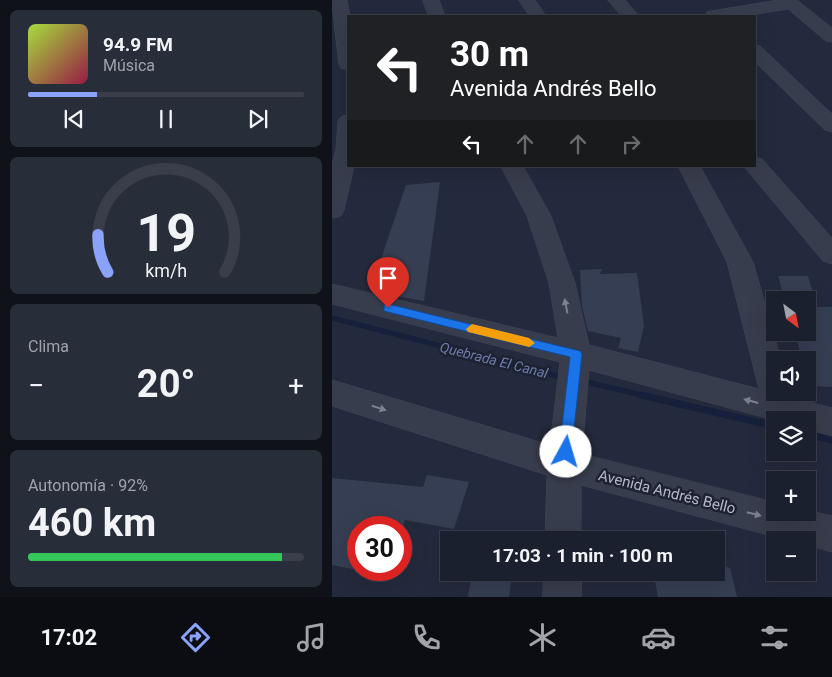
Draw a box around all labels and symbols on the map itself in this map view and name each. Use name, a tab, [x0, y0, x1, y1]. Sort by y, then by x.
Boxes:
pin	[367, 257, 409, 308]
north arrow	[766, 291, 816, 341]
one-way arrow	[562, 298, 570, 314]
water label: Quebrada El Canal	[438, 339, 550, 381]
one-way arrow	[743, 397, 758, 405]
one-way arrow	[371, 404, 386, 412]
position arrow	[539, 425, 591, 477]
street label: Avenida Andrés Bello	[596, 466, 738, 518]
one-way arrow	[746, 510, 761, 518]
speed limit sign: 30	[347, 516, 412, 581]

